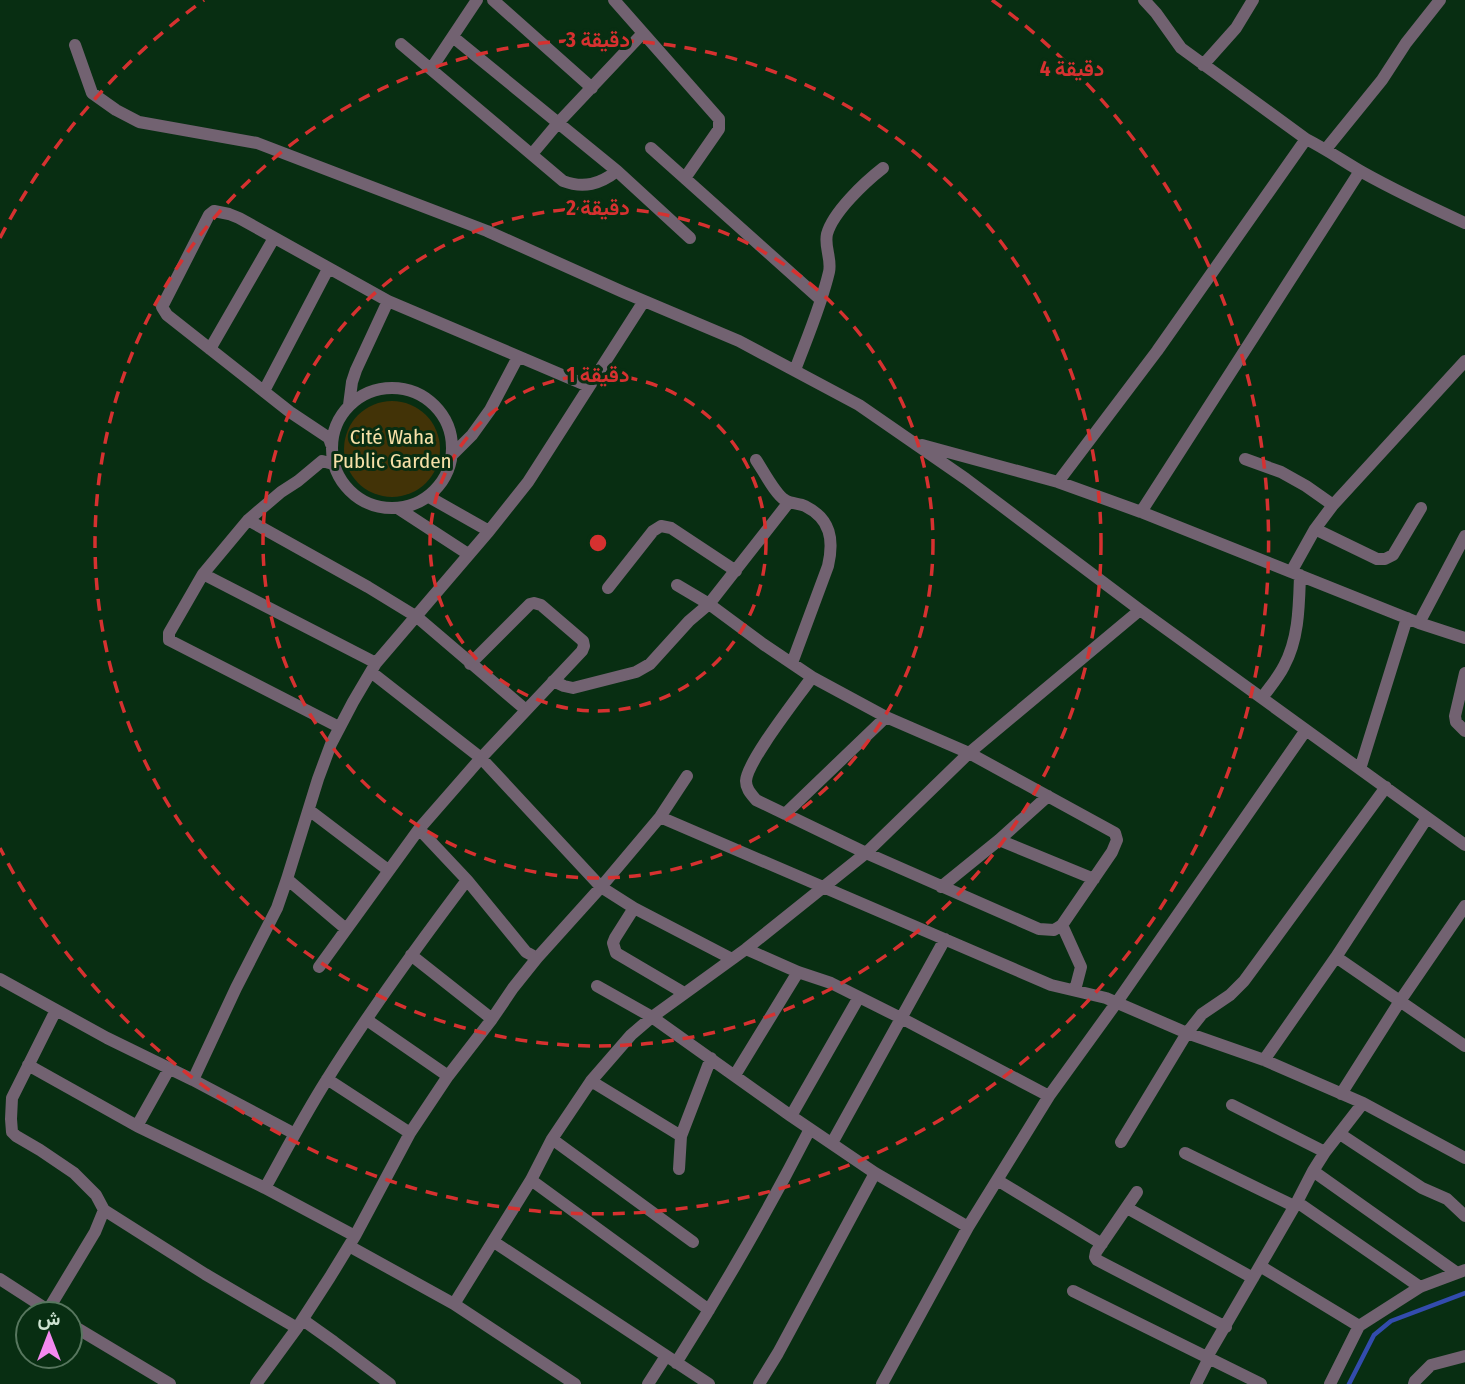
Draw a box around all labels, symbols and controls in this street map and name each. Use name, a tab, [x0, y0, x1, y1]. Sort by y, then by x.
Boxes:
text: 3 دقيقة	[565, 27, 630, 53]
text: 4 دقيقة	[1040, 56, 1104, 82]
text: 2 دقيقة	[565, 195, 630, 221]
text: 1 دقيقة	[567, 362, 629, 388]
park label: Cité Waha Public Garden	[332, 424, 452, 474]
centre of rings	[586, 531, 610, 555]
north arrow	[14, 1300, 84, 1370]
text: ش	[38, 1307, 61, 1330]

